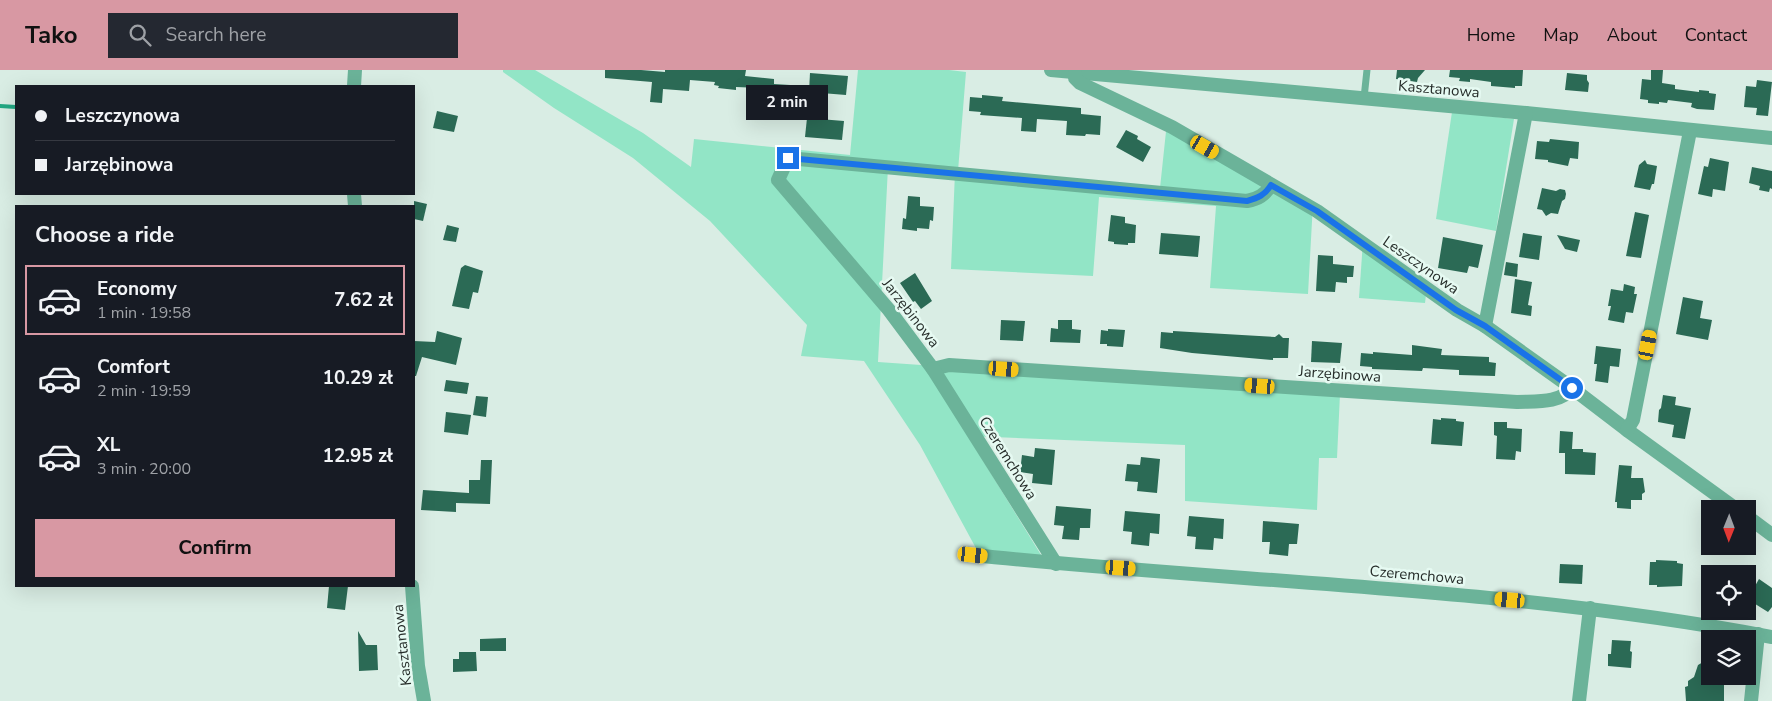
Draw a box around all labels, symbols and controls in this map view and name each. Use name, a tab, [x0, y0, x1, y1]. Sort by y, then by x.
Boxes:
search box	[108, 13, 458, 58]
text: Tako	[25, 19, 78, 51]
icon: search	[126, 21, 154, 49]
text: Search here	[166, 22, 266, 48]
text: Home	[1467, 23, 1515, 47]
text: Map	[1543, 23, 1579, 47]
text: About	[1607, 23, 1657, 47]
text: Contact	[1685, 23, 1747, 47]
street label: Kasztanowa	[1397, 75, 1481, 103]
callout: 2 min	[747, 86, 829, 121]
text: 2 min	[766, 91, 808, 113]
text: Leszczynowa	[65, 103, 180, 129]
car	[1188, 133, 1221, 161]
route end	[777, 147, 799, 169]
text: Jarzębinowa	[65, 152, 173, 178]
text: Choose a ride	[35, 220, 174, 250]
street label: Leszczynowa	[1379, 231, 1463, 299]
street label: Jarzębinowa	[877, 274, 944, 352]
text: Economy	[97, 276, 177, 302]
icon: car	[37, 278, 82, 323]
text: 7.62 zł	[334, 287, 393, 313]
text: 1 min · 19:58	[97, 302, 191, 324]
car	[1637, 329, 1658, 361]
text: Comfort	[97, 354, 170, 380]
icon: car	[37, 356, 82, 401]
car	[988, 360, 1019, 378]
street label: Jarzębinowa	[1297, 361, 1382, 387]
text: 10.29 zł	[322, 365, 393, 391]
car	[1244, 377, 1275, 395]
route start	[1561, 377, 1583, 399]
text: 2 min · 19:59	[97, 380, 191, 402]
street label: Czeremchowa	[974, 412, 1042, 504]
text: XL	[97, 432, 120, 458]
icon: car	[37, 434, 82, 479]
text: 12.95 zł	[322, 443, 393, 469]
text: 3 min · 20:00	[97, 458, 191, 480]
north arrow	[1701, 500, 1756, 555]
map controls	[1701, 500, 1756, 685]
button: Confirm	[35, 519, 395, 577]
car	[957, 546, 988, 564]
car	[1105, 559, 1136, 577]
street label: Czeremchowa	[1369, 561, 1465, 589]
button: locate	[1701, 565, 1756, 620]
car	[1494, 591, 1525, 609]
street label: Kasztanowa	[388, 603, 416, 687]
button: layers	[1701, 630, 1756, 685]

